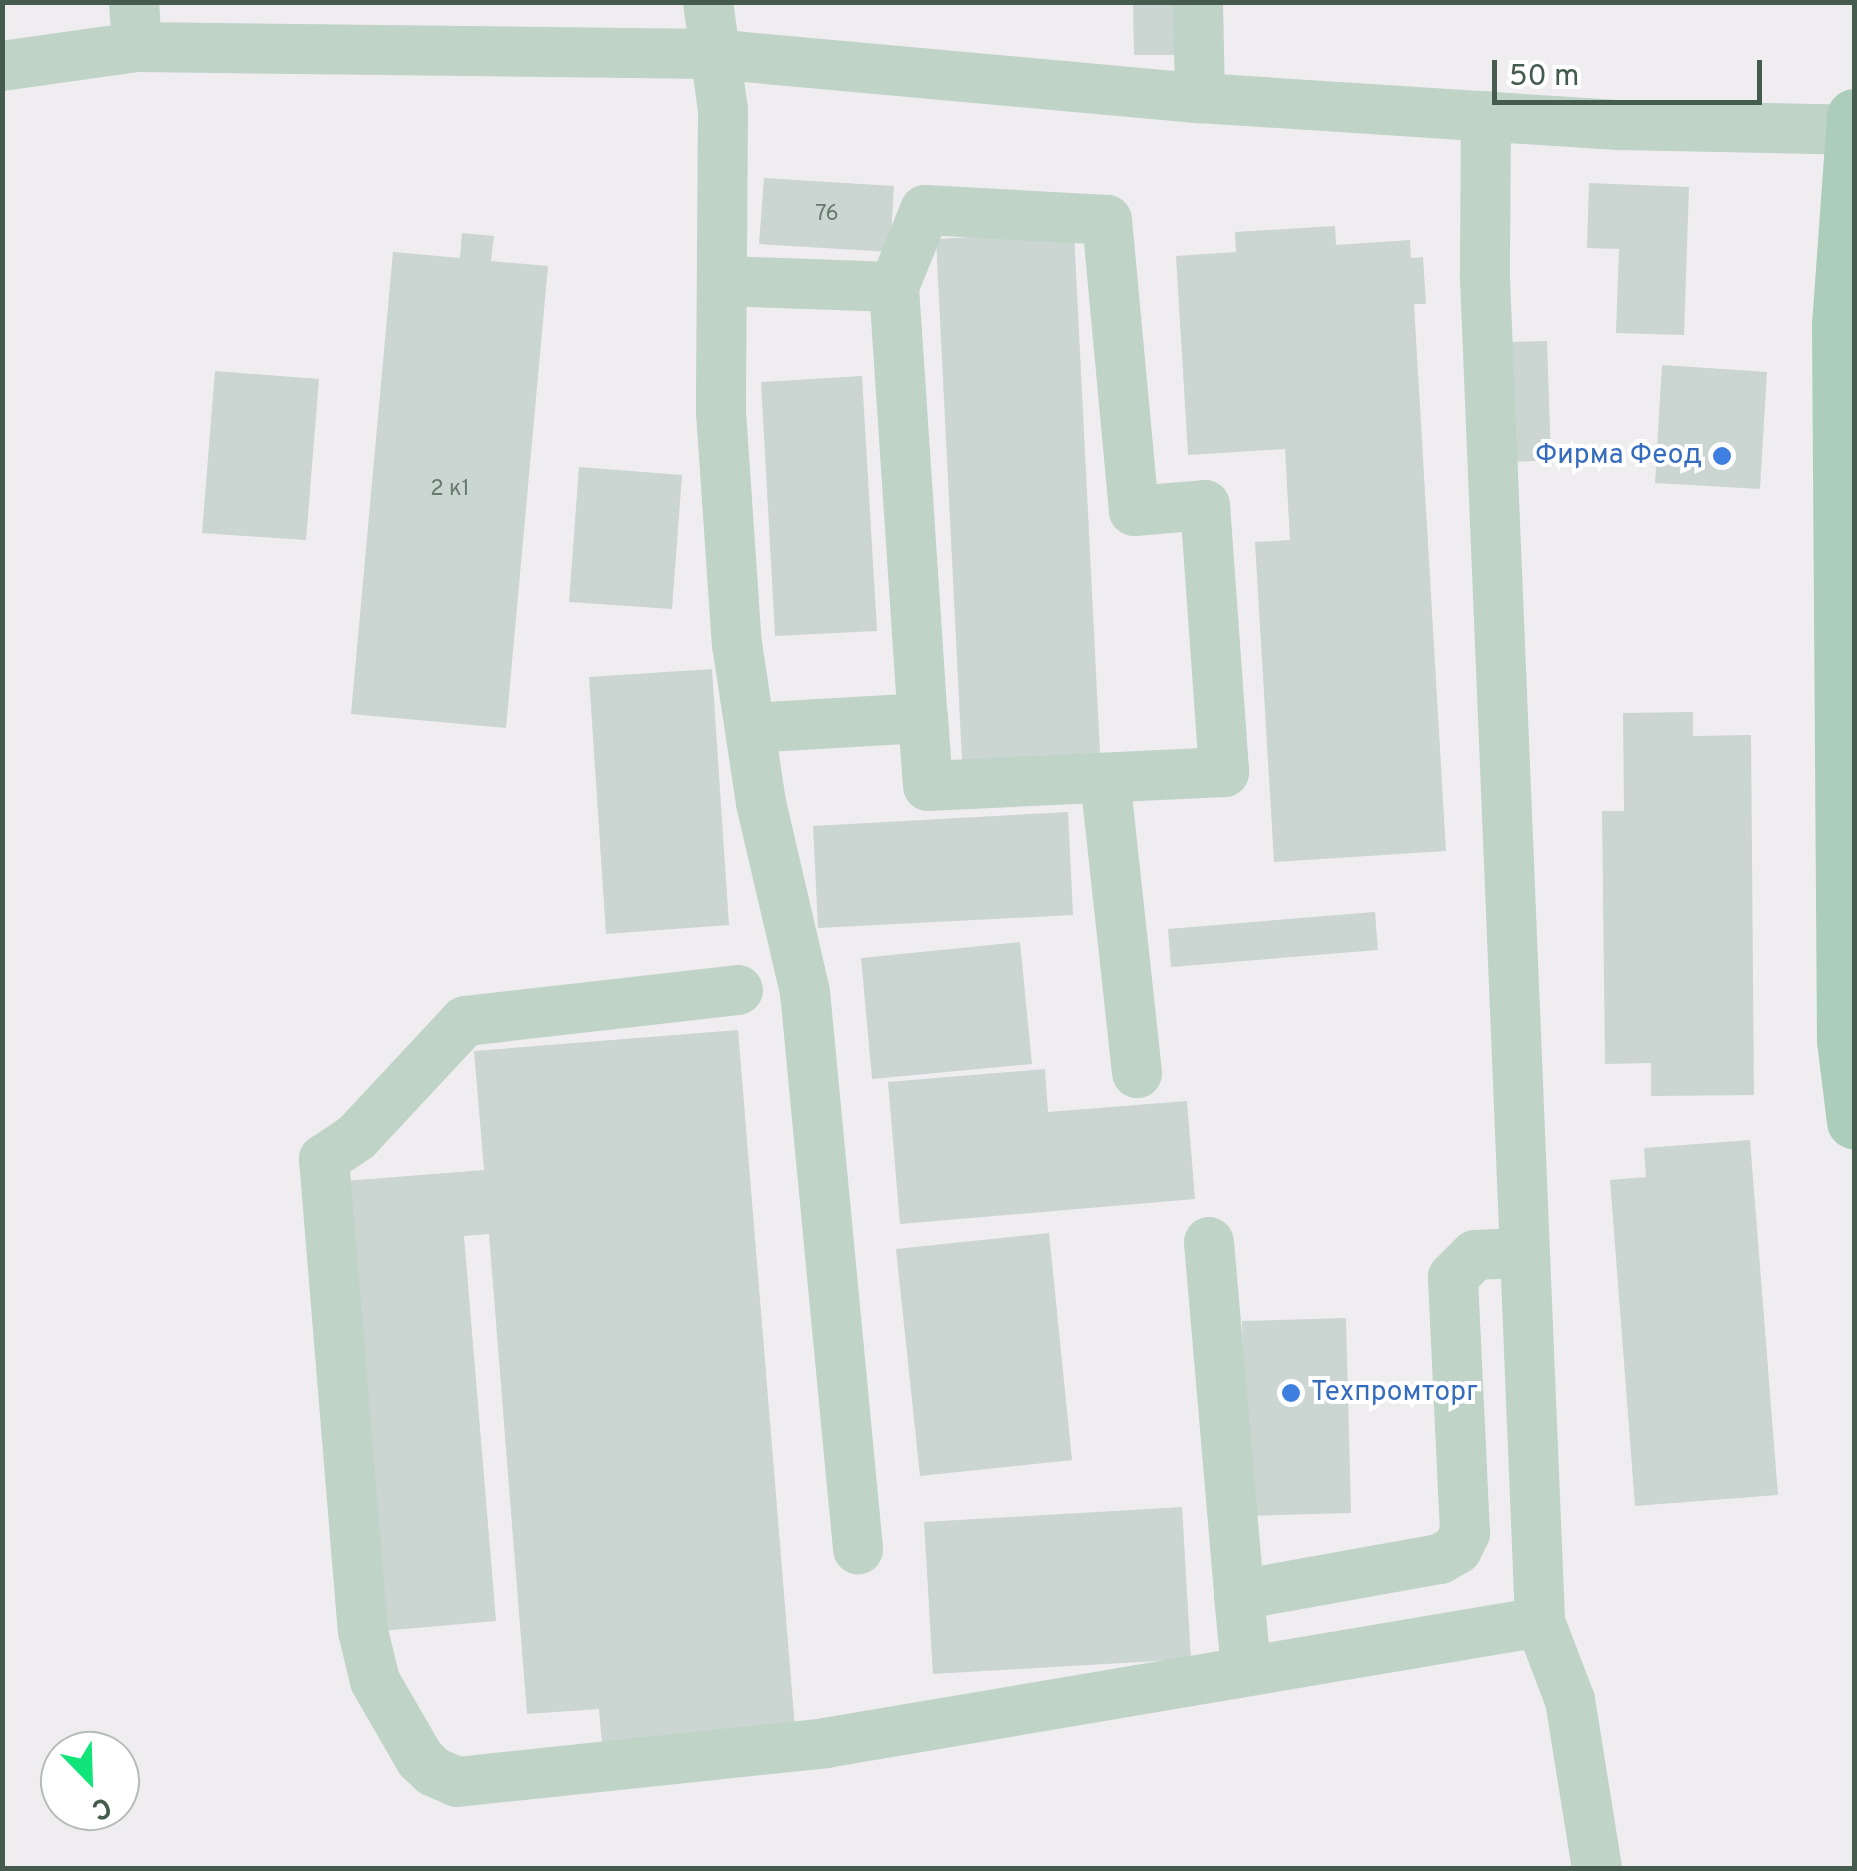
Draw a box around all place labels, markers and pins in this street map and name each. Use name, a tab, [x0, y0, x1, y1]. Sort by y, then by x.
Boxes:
place label: Фирма Феод	[1535, 439, 1702, 473]
marker: Фирма Феод	[1711, 445, 1733, 467]
place label: Техпромторг	[1311, 1376, 1478, 1410]
marker: Техпромторг	[1280, 1382, 1302, 1404]

